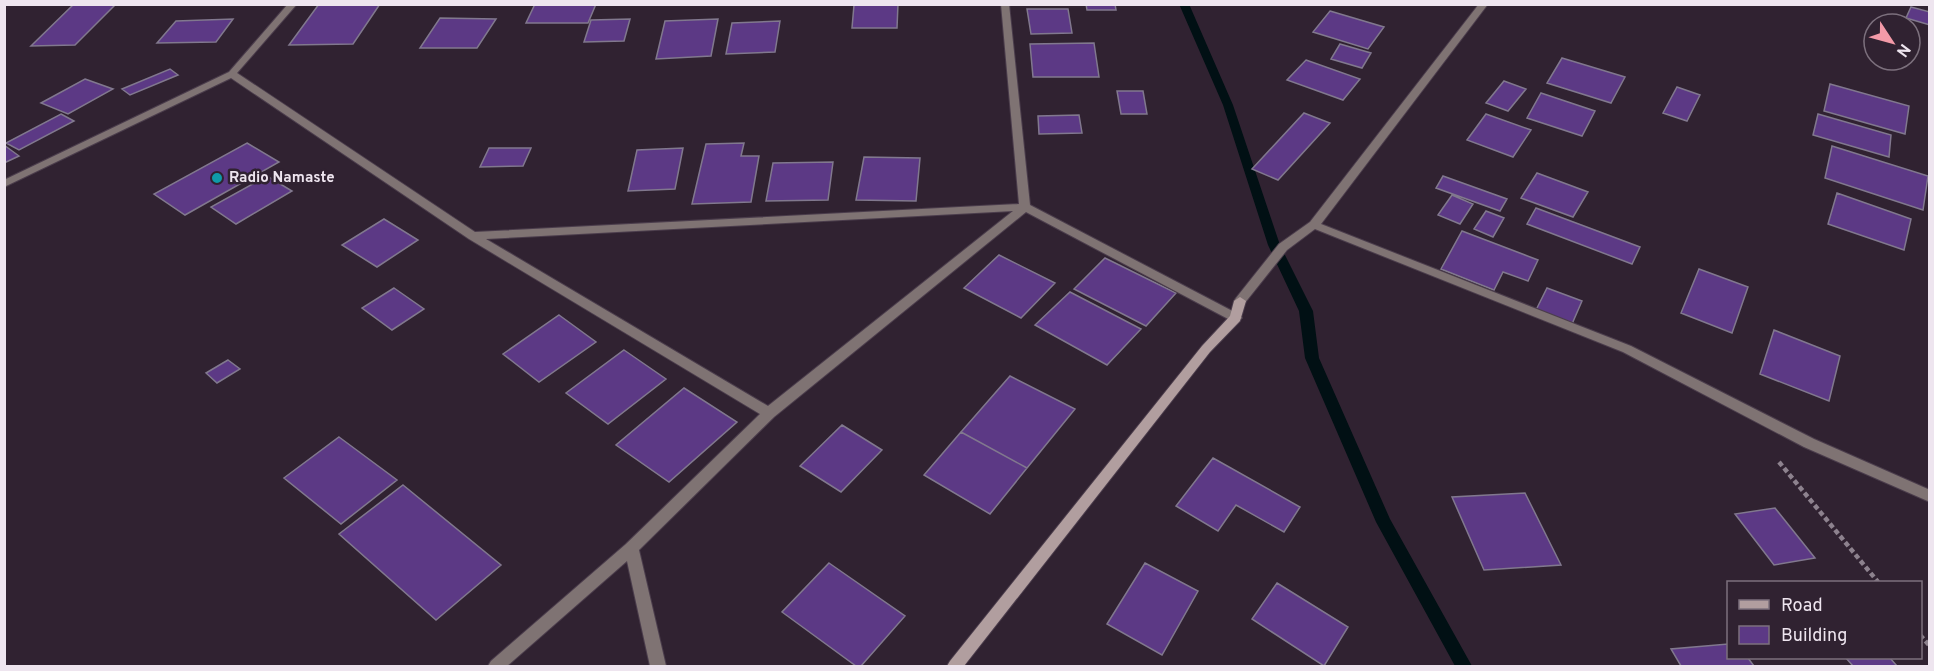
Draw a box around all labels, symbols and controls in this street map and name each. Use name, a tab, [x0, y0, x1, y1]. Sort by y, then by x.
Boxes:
north arrow	[1862, 12, 1922, 72]
text: N	[1891, 39, 1914, 60]
place label: Radio Namaste	[229, 169, 335, 188]
marker: Radio Namaste	[210, 171, 224, 185]
legend	[1727, 581, 1922, 659]
text: Road	[1781, 595, 1823, 618]
text: Building	[1781, 625, 1847, 648]

